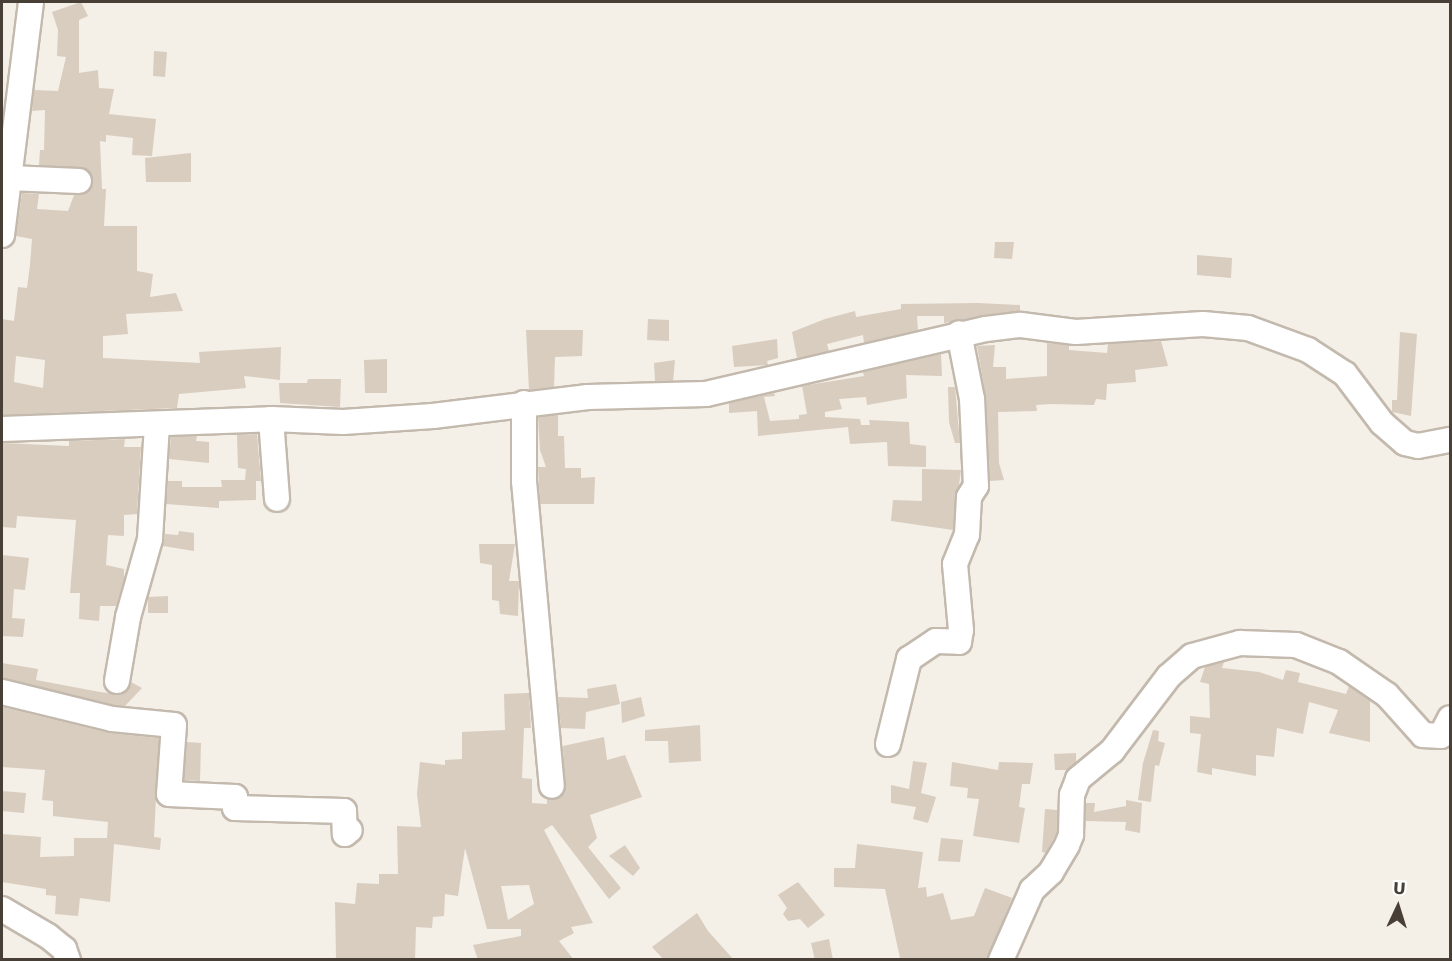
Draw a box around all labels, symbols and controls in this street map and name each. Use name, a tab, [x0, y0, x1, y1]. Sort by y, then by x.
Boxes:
north arrow	[1368, 877, 1428, 937]
text: U	[1392, 879, 1406, 898]

